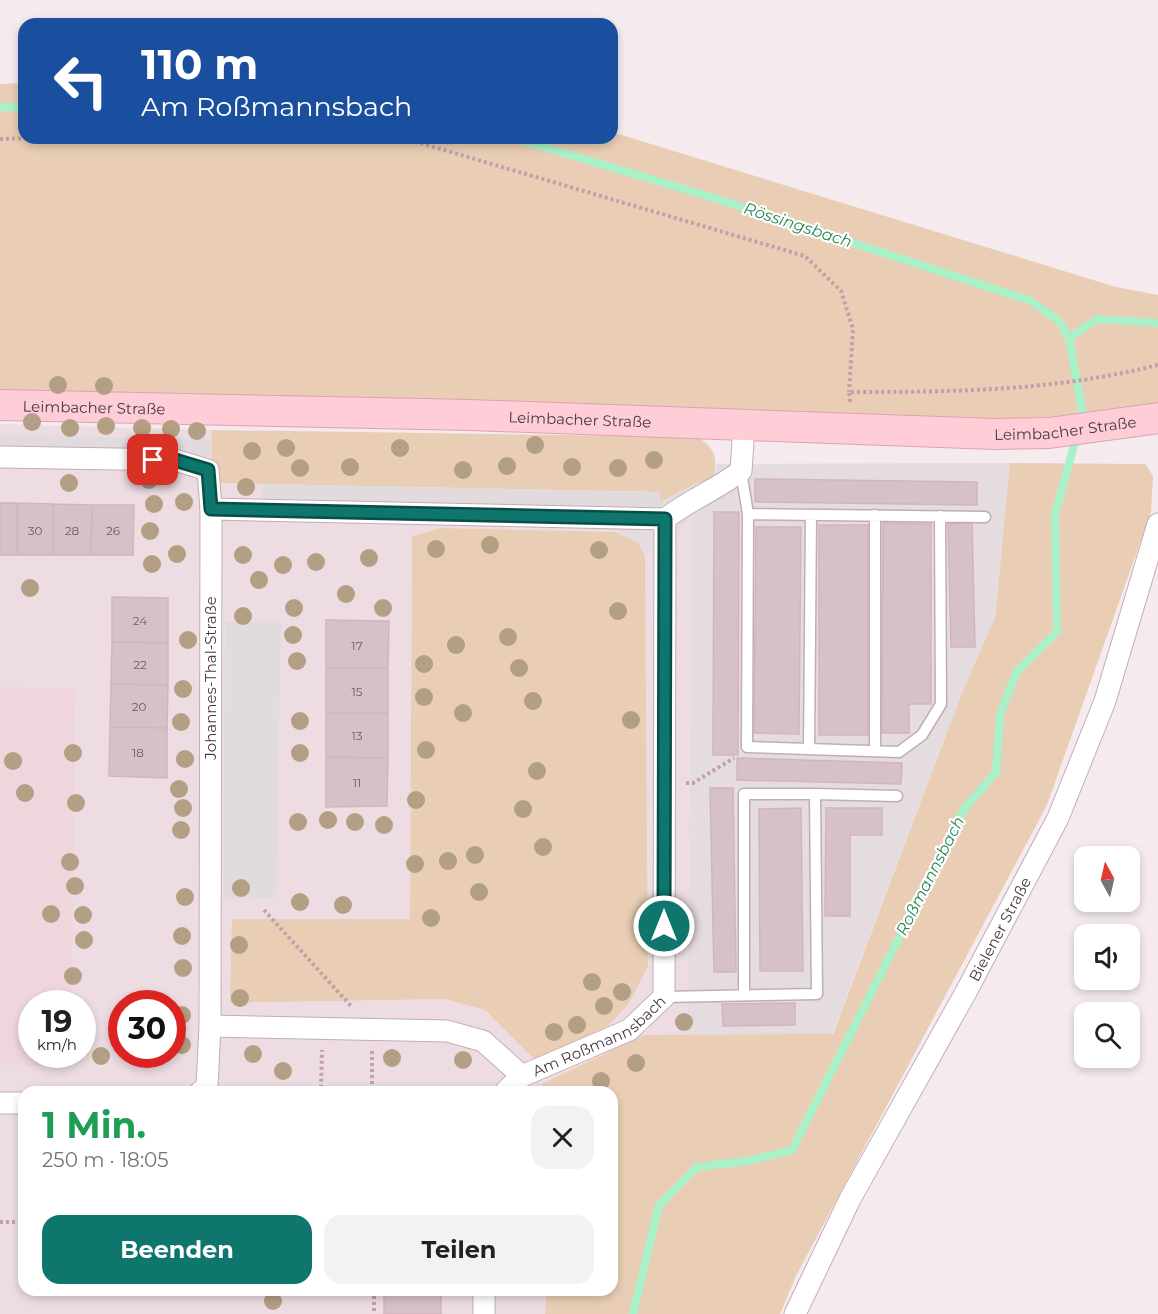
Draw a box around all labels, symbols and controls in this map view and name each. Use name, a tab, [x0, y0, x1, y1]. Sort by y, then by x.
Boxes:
text: 110 m	[141, 38, 258, 90]
icon: left	[42, 42, 120, 120]
text: Am Roßmannsbach	[141, 90, 412, 123]
water label: Rössingsbach	[742, 199, 854, 251]
street label: Leimbacher Straße	[22, 396, 166, 418]
street label: Leimbacher Straße	[508, 407, 652, 431]
street label: Leimbacher Straße	[994, 412, 1137, 444]
pin	[127, 434, 178, 485]
icon: arrive	[136, 443, 169, 476]
house number: 30	[28, 523, 42, 538]
house number: 28	[65, 523, 80, 538]
house number: 26	[106, 523, 120, 538]
street label: Johannes-Thal-Straße	[201, 596, 220, 761]
house number: 24	[133, 613, 147, 628]
house number: 17	[351, 638, 363, 653]
house number: 22	[133, 657, 147, 672]
house number: 15	[351, 684, 363, 699]
house number: 20	[132, 699, 146, 714]
house number: 13	[351, 728, 363, 743]
house number: 18	[132, 745, 144, 760]
house number: 11	[353, 775, 361, 790]
water label: Roßmannsbach	[892, 813, 968, 939]
north arrow	[1074, 846, 1140, 912]
map controls	[1074, 846, 1140, 1068]
street label: Bielener Straße	[964, 874, 1035, 984]
position arrow	[632, 894, 696, 958]
button: sound	[1074, 924, 1140, 990]
speed limit sign: 30	[108, 990, 186, 1068]
street label: Am Roßmannsbach	[530, 991, 669, 1080]
button: search	[1074, 1002, 1140, 1068]
text: 19	[42, 1003, 72, 1040]
text: km/h	[37, 1035, 77, 1054]
text: 1 Min.	[42, 1103, 146, 1147]
button: close	[531, 1106, 594, 1169]
text: 250 m · 18:05	[42, 1148, 169, 1172]
button: Beenden	[42, 1215, 312, 1284]
button: Teilen	[324, 1215, 594, 1284]

